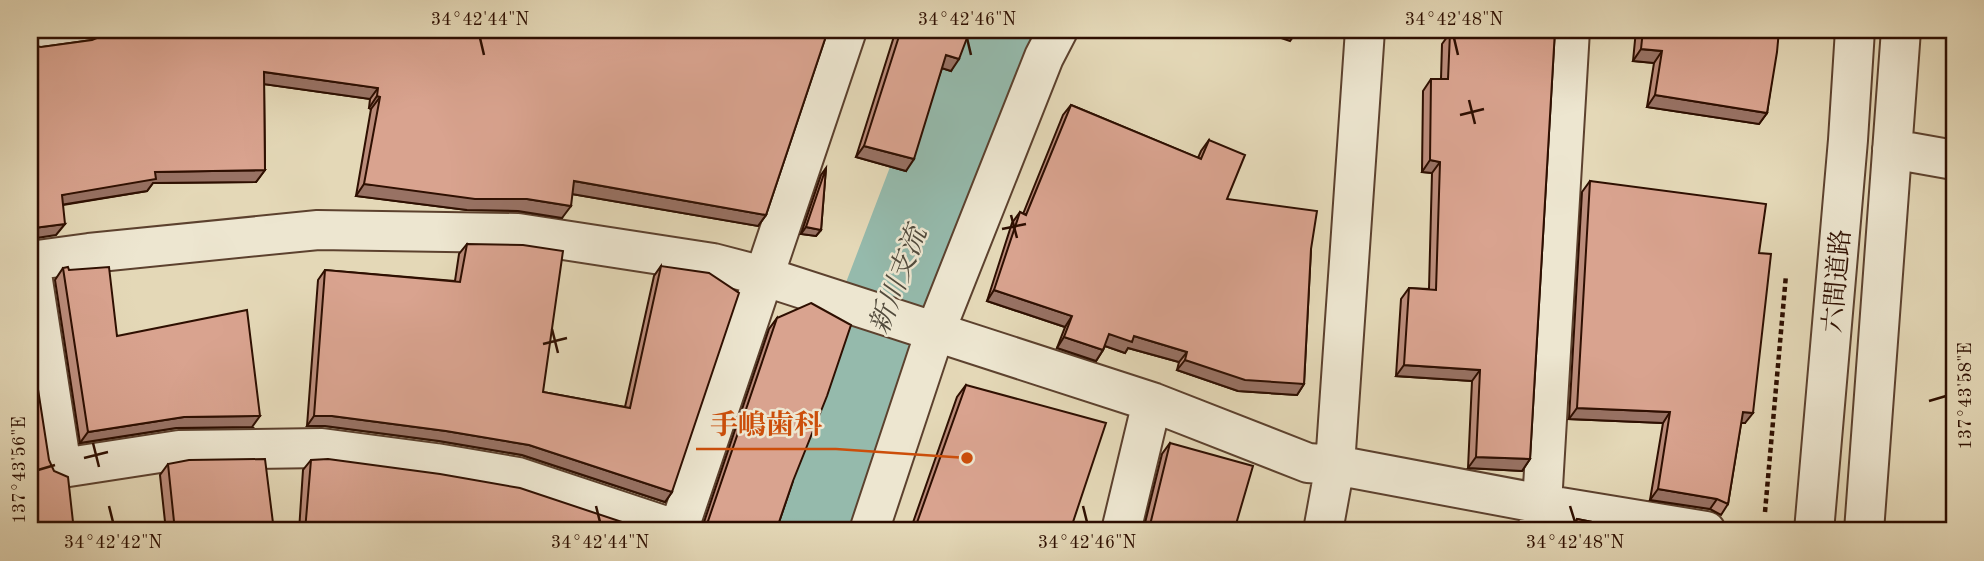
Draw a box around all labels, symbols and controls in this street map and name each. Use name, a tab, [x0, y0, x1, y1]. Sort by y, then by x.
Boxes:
text: 34°42'44"N	[431, 11, 529, 29]
text: 34°42'46"N	[918, 11, 1016, 29]
text: 34°42'48"N	[1405, 11, 1503, 29]
water label: 新川支流	[864, 219, 934, 338]
street label: 六間道路	[1819, 228, 1855, 334]
text: 137°43'58"E	[1957, 342, 1975, 450]
callout: 手嶋歯科	[696, 400, 836, 449]
text: 手嶋歯科	[710, 410, 823, 441]
text: 137°43'56"E	[11, 416, 29, 524]
text: 34°42'42"N	[64, 534, 162, 552]
text: 34°42'44"N	[551, 534, 649, 552]
text: 34°42'46"N	[1038, 534, 1136, 552]
text: 34°42'48"N	[1526, 534, 1624, 552]

